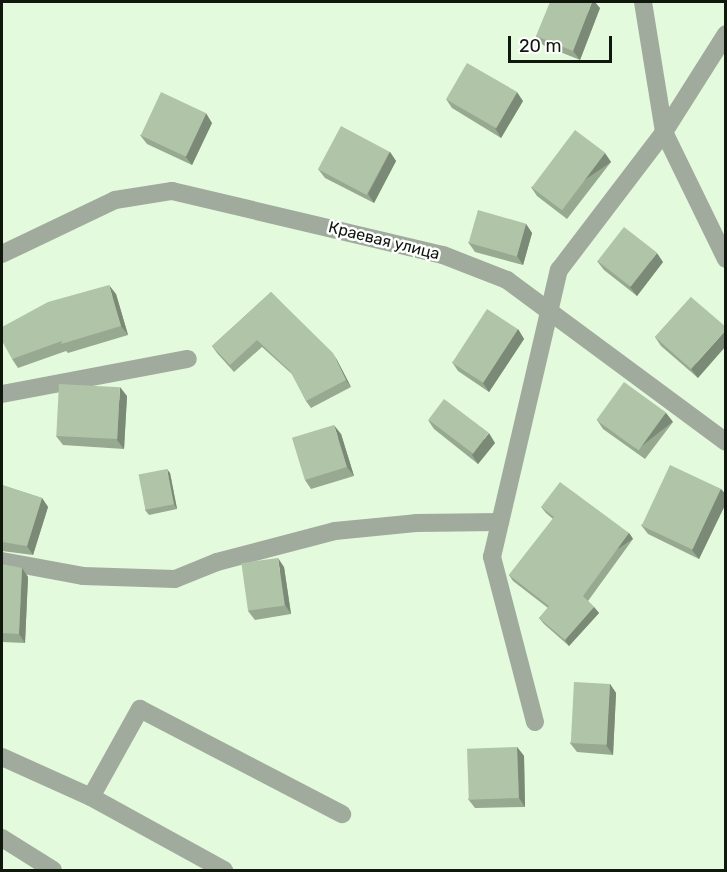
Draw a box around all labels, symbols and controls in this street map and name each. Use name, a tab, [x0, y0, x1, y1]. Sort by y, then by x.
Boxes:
scale bar	[511, 24, 614, 62]
text: 20 m	[519, 35, 561, 57]
street label: Краевая улица	[326, 218, 442, 264]

